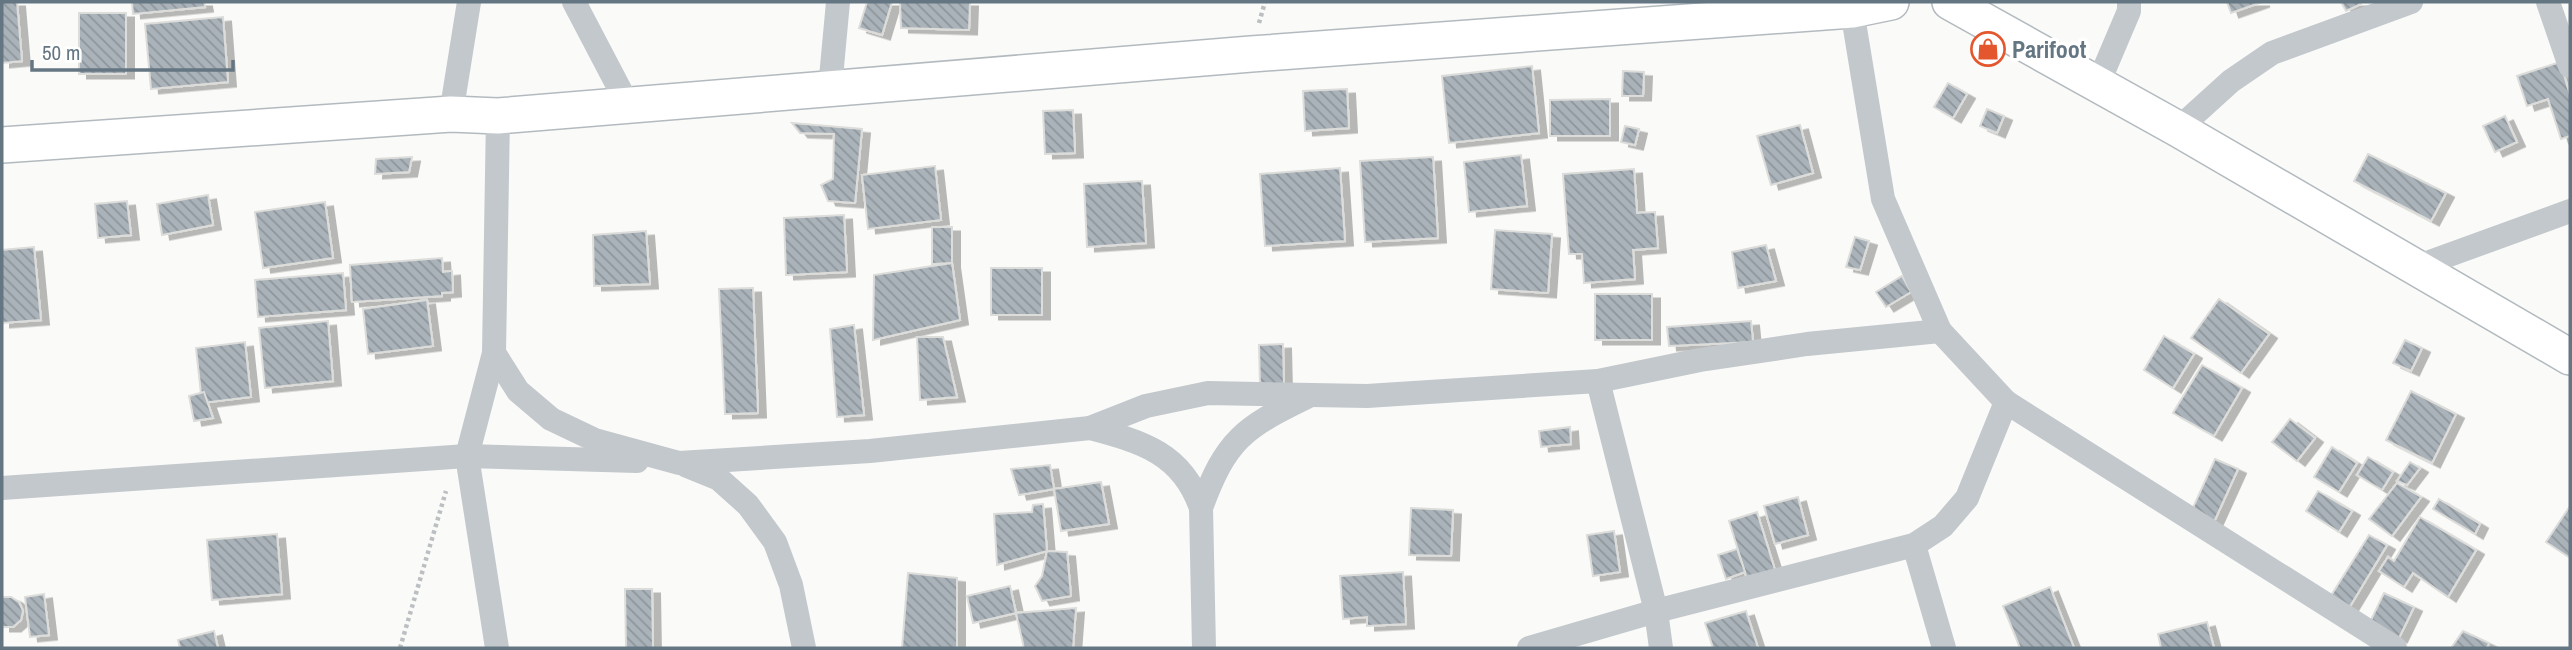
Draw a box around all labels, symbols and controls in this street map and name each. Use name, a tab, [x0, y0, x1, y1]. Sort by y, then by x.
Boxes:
scale bar	[32, 28, 233, 72]
shop icon: Parifoot	[1969, 30, 2007, 68]
place label: Parifoot	[2012, 33, 2087, 65]
text: 50 m	[42, 38, 80, 67]

